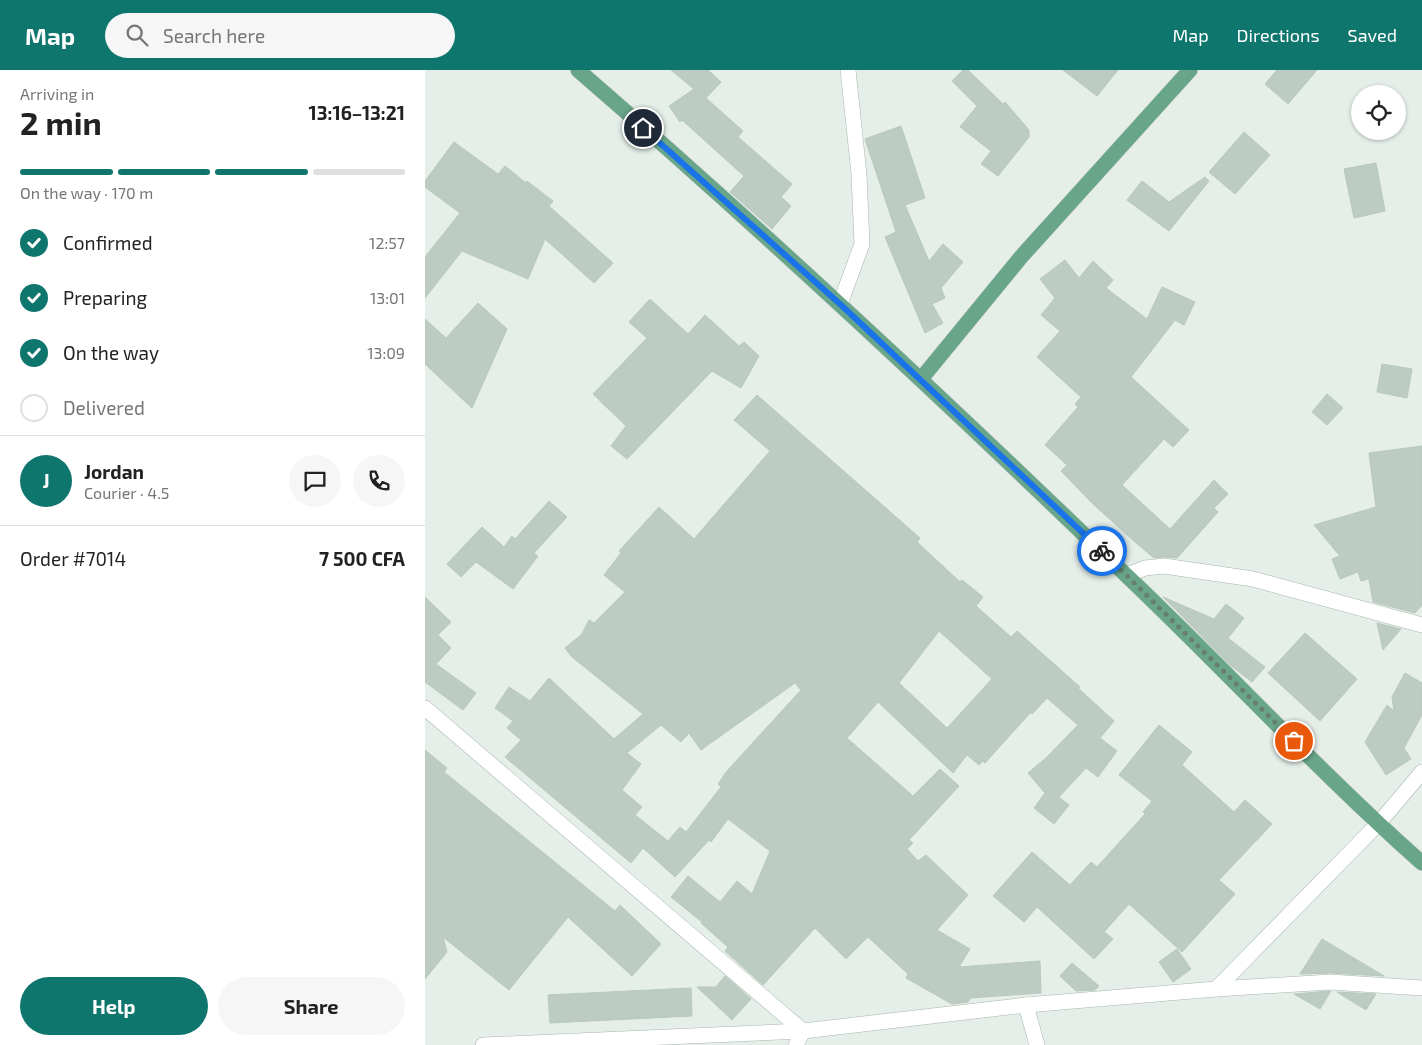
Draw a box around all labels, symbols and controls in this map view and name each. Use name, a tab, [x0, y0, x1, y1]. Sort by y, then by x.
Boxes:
search box	[105, 13, 455, 58]
text: Map	[25, 21, 75, 50]
icon: search	[123, 21, 151, 49]
text: Search here	[163, 24, 265, 47]
text: Map	[1172, 24, 1209, 46]
text: Directions	[1237, 24, 1320, 46]
text: Saved	[1348, 24, 1397, 46]
text: Arriving in	[20, 84, 94, 103]
map controls	[1351, 85, 1406, 140]
button: locate	[1351, 85, 1406, 140]
text: 13:16–13:21	[309, 101, 405, 124]
text: 2 min	[20, 103, 102, 141]
pin	[622, 107, 664, 149]
icon: home	[629, 114, 657, 142]
text: On the way · 170 m	[20, 183, 153, 202]
icon: check	[20, 229, 48, 257]
text: Confirmed	[63, 231, 153, 254]
text: 12:57	[369, 233, 405, 252]
icon: check	[20, 284, 48, 312]
text: Preparing	[63, 286, 147, 309]
text: 13:01	[370, 288, 405, 307]
icon: check	[20, 339, 48, 367]
text: On the way	[63, 341, 159, 364]
text: 13:09	[367, 343, 405, 362]
text: Delivered	[63, 396, 145, 419]
button: chat	[289, 455, 341, 507]
button: phone	[353, 455, 405, 507]
text: Jordan	[84, 460, 144, 483]
text: J	[42, 469, 50, 492]
text: Courier · 4.5	[84, 483, 169, 502]
courier	[1077, 526, 1127, 576]
icon: bike	[1088, 537, 1116, 565]
text: Order #7014	[20, 547, 126, 570]
text: 7 500 CFA	[319, 547, 405, 570]
pin	[1273, 720, 1315, 762]
icon: bag	[1280, 727, 1308, 755]
button: Help	[20, 977, 208, 1035]
button: Share	[218, 977, 405, 1035]

